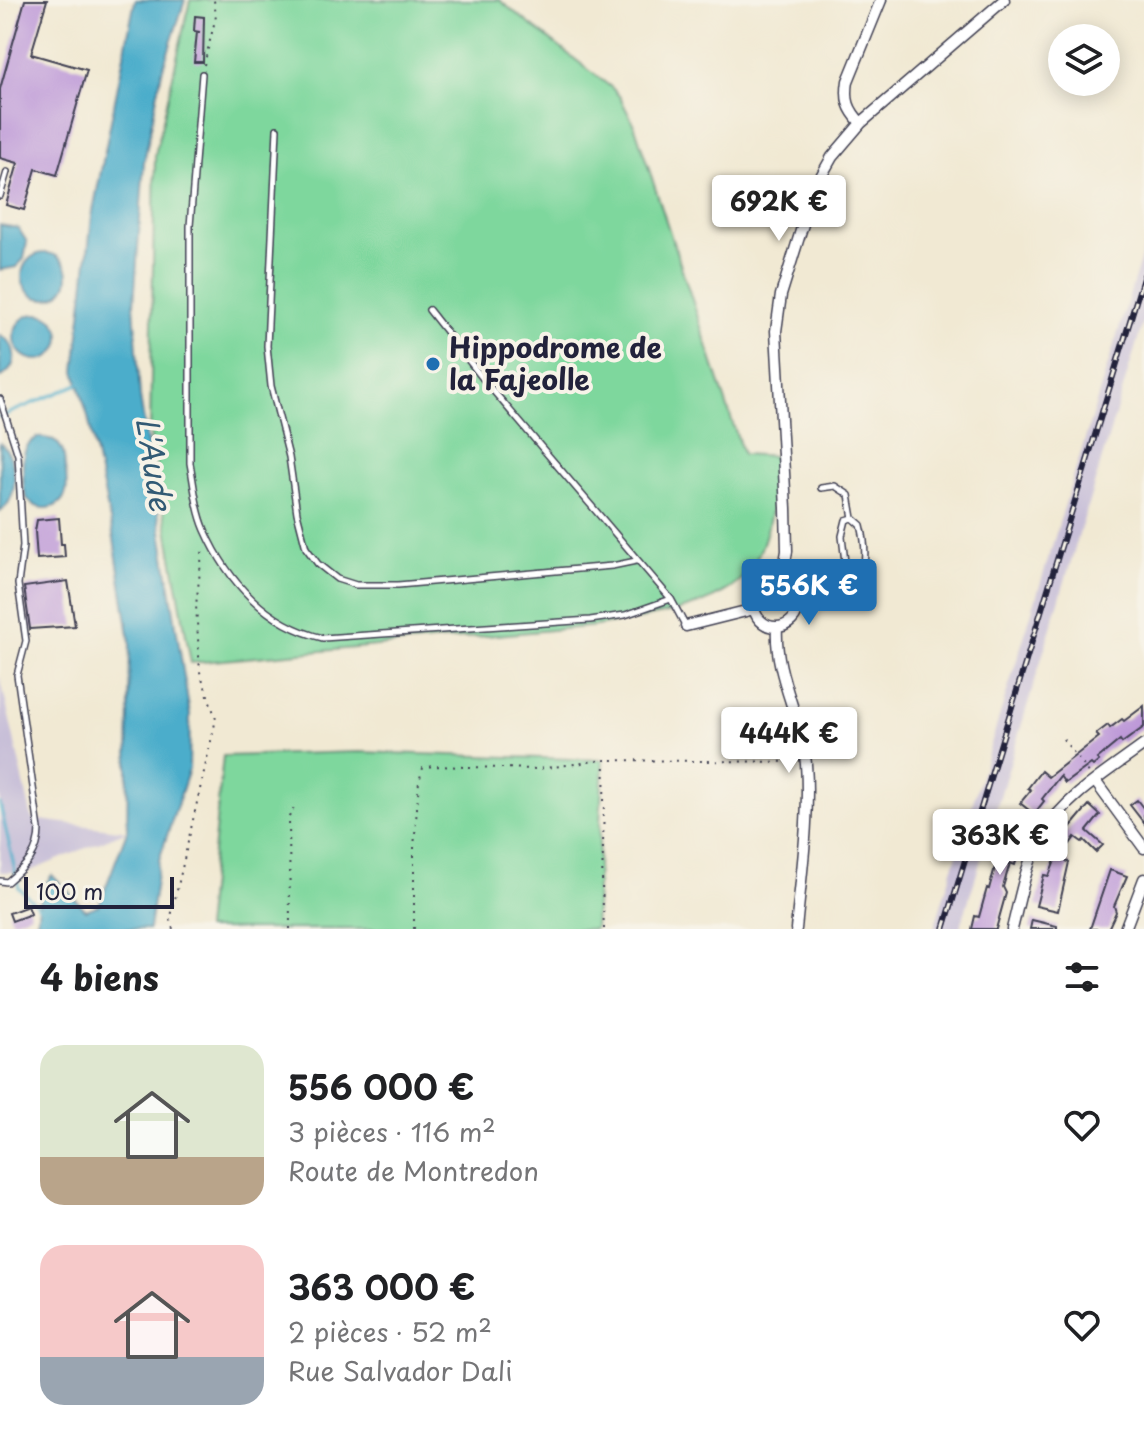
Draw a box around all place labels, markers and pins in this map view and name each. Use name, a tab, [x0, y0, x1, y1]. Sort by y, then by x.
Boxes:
pin: 692K €	[714, 175, 844, 243]
place label: Hippodrome de la Fajeolle	[449, 325, 662, 400]
marker: Hippodrome de la Fajeolle	[424, 355, 442, 373]
pin: 556K €	[744, 559, 874, 627]
pin: 444K €	[724, 707, 854, 775]
pin: 363K €	[935, 809, 1065, 877]

